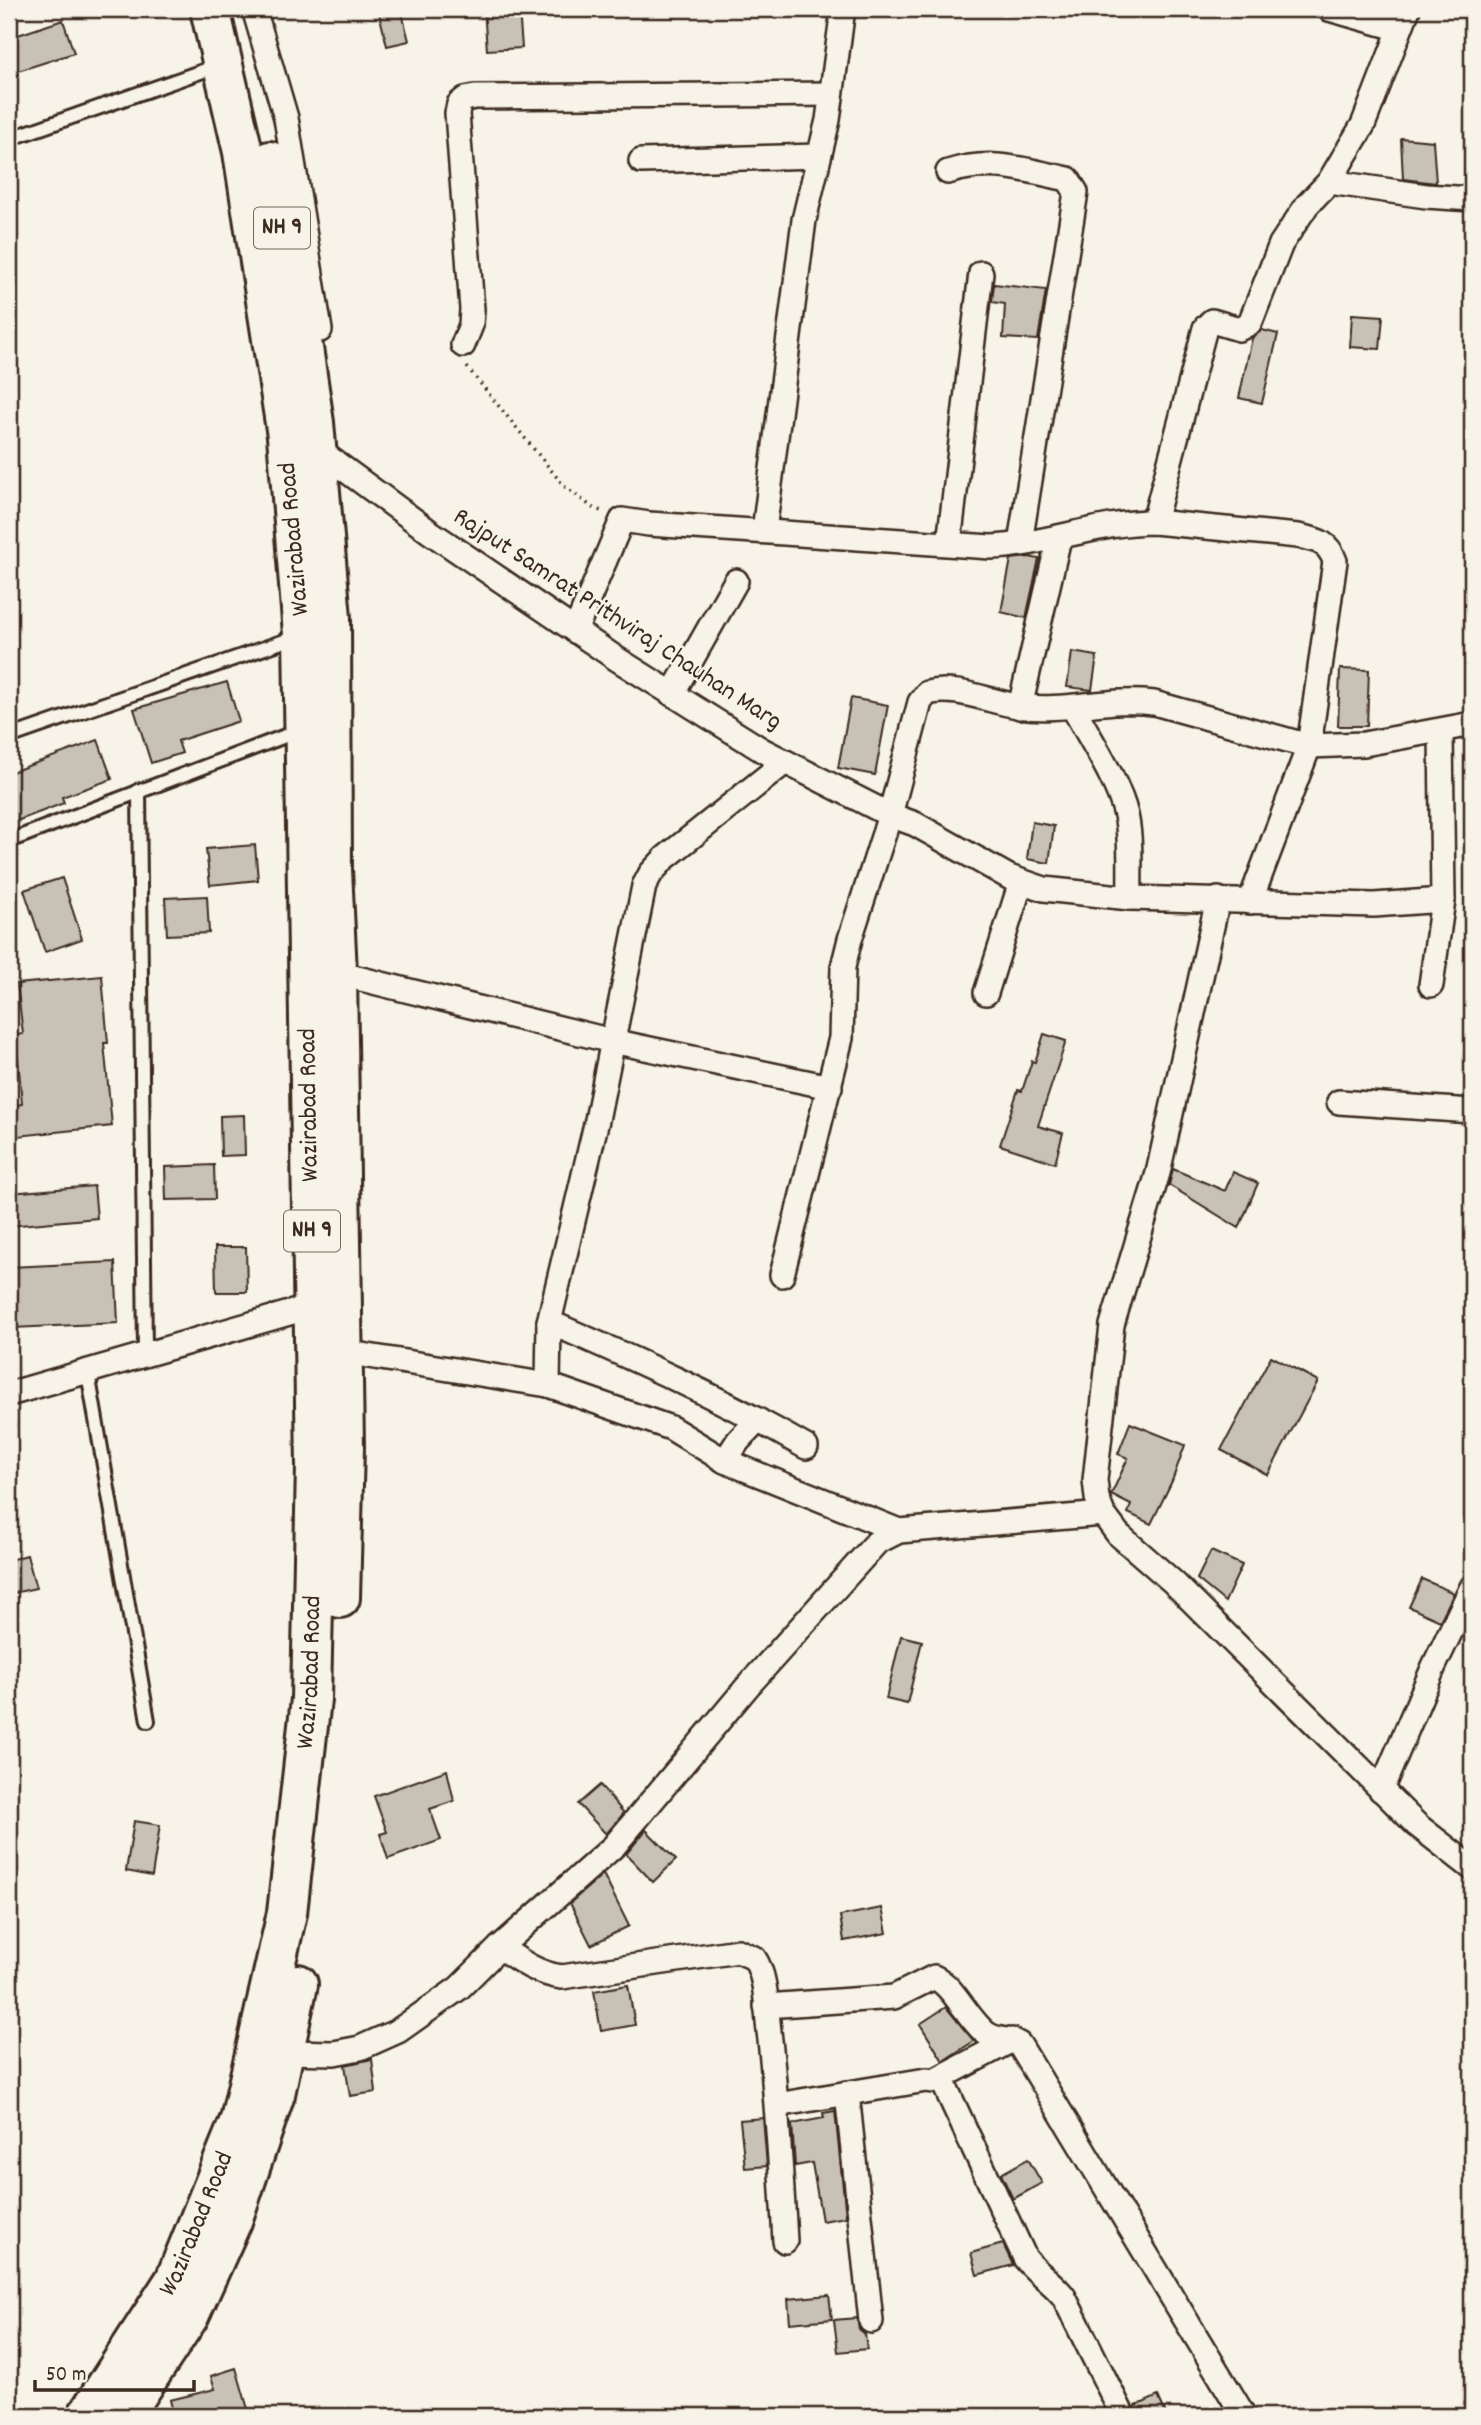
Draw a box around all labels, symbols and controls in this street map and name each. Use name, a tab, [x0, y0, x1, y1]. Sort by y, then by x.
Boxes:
road number: NH 9	[254, 208, 310, 248]
street label: Wazirabad Road	[270, 461, 320, 617]
street label: Rajput Samrat Prithviraj Chauhan Marg	[445, 499, 789, 741]
street label: Wazirabad Road	[290, 1028, 330, 1182]
road number: NH 9	[284, 1210, 340, 1252]
street label: Wazirabad Road	[287, 1595, 332, 1751]
street label: Wazirabad Road	[150, 2146, 244, 2304]
scale bar	[35, 2348, 194, 2392]
text: 50 m	[46, 2361, 86, 2391]

